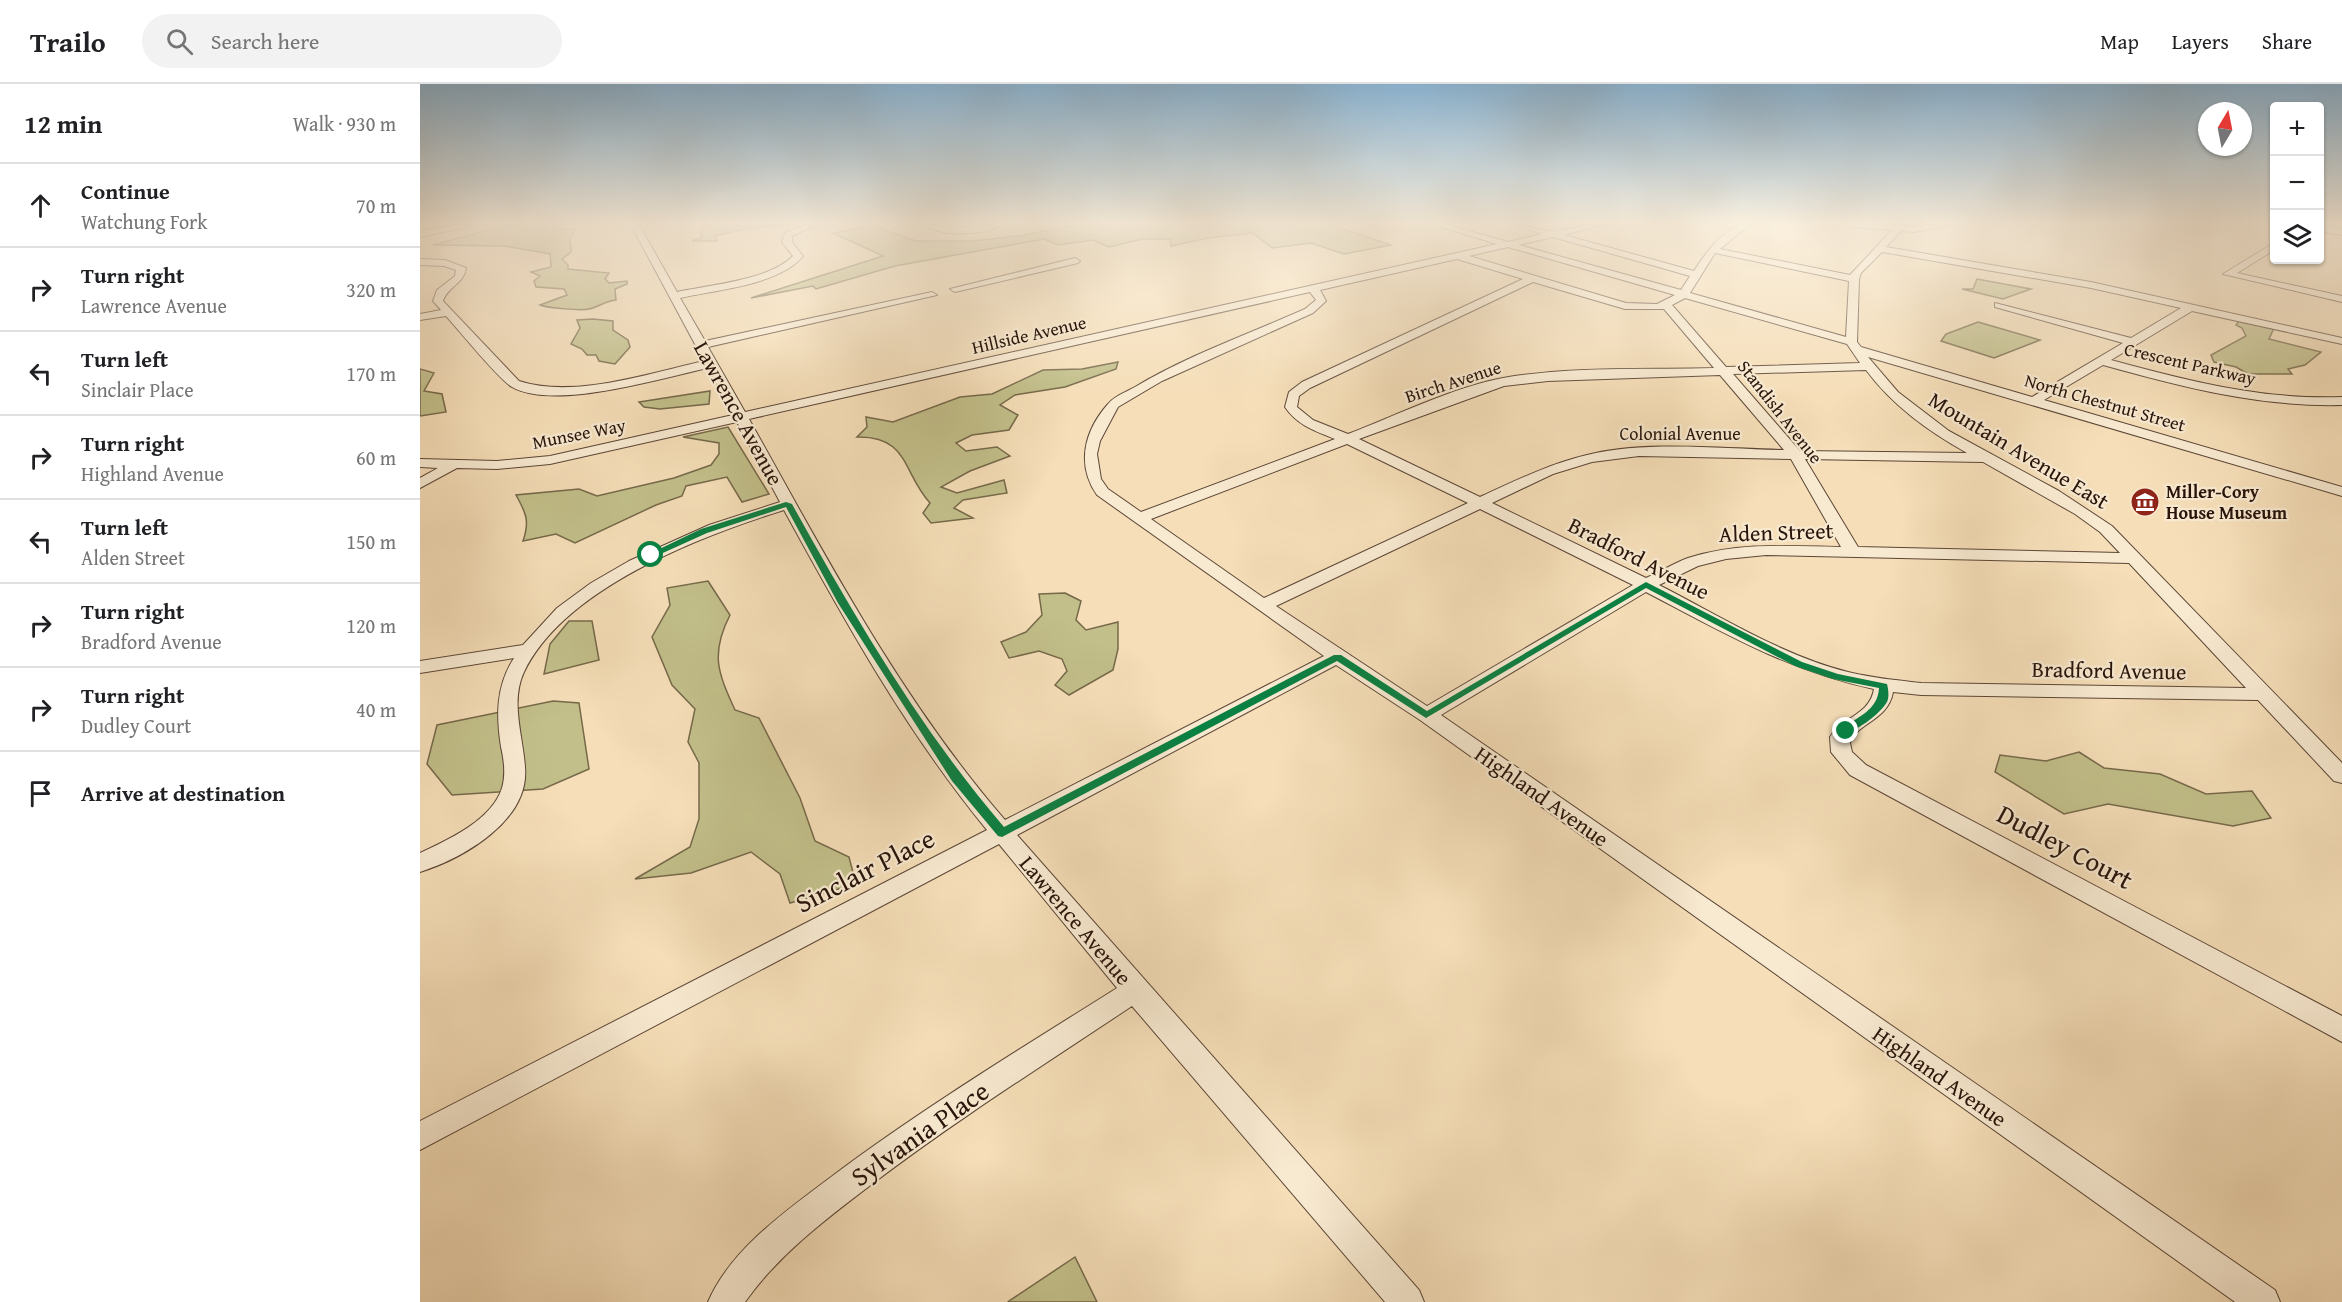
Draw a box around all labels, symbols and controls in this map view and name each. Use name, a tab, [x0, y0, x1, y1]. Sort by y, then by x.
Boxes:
search box	[142, 14, 562, 68]
text: Trailo	[30, 21, 106, 62]
icon: search	[163, 25, 196, 58]
text: Search here	[211, 25, 319, 57]
text: Map	[2100, 26, 2139, 57]
text: Layers	[2172, 26, 2229, 57]
text: Share	[2262, 26, 2312, 57]
north arrow	[2198, 102, 2252, 156]
map controls	[2270, 102, 2324, 264]
button: +	[2270, 102, 2324, 156]
text: 12 min	[24, 104, 102, 143]
text: Walk · 930 m	[293, 109, 396, 138]
button: −	[2270, 156, 2324, 210]
text: Continue	[81, 175, 170, 207]
icon: ahead	[24, 189, 57, 222]
text: 70 m	[356, 191, 396, 220]
text: Watchung Fork	[81, 207, 208, 236]
button: layers	[2270, 210, 2324, 264]
text: Turn right	[81, 259, 184, 291]
icon: right	[24, 273, 57, 306]
text: 320 m	[346, 275, 396, 304]
text: Lawrence Avenue	[81, 291, 227, 320]
street label: Hillside Avenue	[969, 308, 1089, 361]
street label: Lawrence Avenue	[686, 335, 792, 491]
street label: Crescent Parkway	[2122, 335, 2259, 392]
text: Turn left	[81, 343, 168, 375]
street label: Birch Avenue	[1401, 353, 1504, 410]
street label: Standish Avenue	[1731, 354, 1829, 469]
icon: left	[24, 357, 57, 390]
text: 170 m	[346, 359, 396, 388]
street label: North Chestnut Street	[2021, 367, 2189, 439]
text: Sinclair Place	[81, 375, 194, 404]
street label: Mountain Avenue East	[1923, 383, 2116, 517]
street label: Munsee Way	[530, 411, 628, 456]
street label: Colonial Avenue	[1619, 420, 1741, 447]
text: Turn right	[81, 427, 184, 459]
icon: right	[24, 441, 57, 474]
text: 60 m	[356, 443, 396, 472]
text: Highland Avenue	[81, 459, 224, 488]
place label: Miller-Cory House Museum	[2166, 478, 2288, 526]
museum icon: Miller-Cory House Museum	[2129, 486, 2161, 518]
street label: Bradford Avenue	[1563, 509, 1715, 607]
text: Turn left	[81, 511, 168, 543]
street label: Alden Street	[1718, 514, 1834, 550]
icon: left	[24, 525, 57, 558]
text: 150 m	[346, 527, 396, 556]
route start	[637, 541, 663, 567]
text: Alden Street	[81, 543, 185, 572]
text: Turn right	[81, 595, 184, 627]
icon: right	[24, 609, 57, 642]
text: 120 m	[346, 611, 396, 640]
text: Bradford Avenue	[81, 627, 222, 656]
street label: Bradford Avenue	[2031, 653, 2187, 687]
text: Turn right	[81, 679, 184, 711]
icon: right	[24, 693, 57, 726]
text: 40 m	[356, 695, 396, 724]
text: Dudley Court	[81, 711, 191, 740]
route end	[1832, 717, 1858, 743]
street label: Highland Avenue	[1468, 738, 1616, 854]
icon: arrive	[24, 777, 57, 810]
text: Arrive at destination	[81, 777, 285, 809]
street label: Dudley Court	[1990, 794, 2141, 899]
street label: Sinclair Place	[788, 818, 941, 922]
street label: Lawrence Avenue	[1012, 848, 1140, 992]
street label: Highland Avenue	[1866, 1018, 2014, 1134]
street label: Sylvania Place	[842, 1071, 997, 1196]

